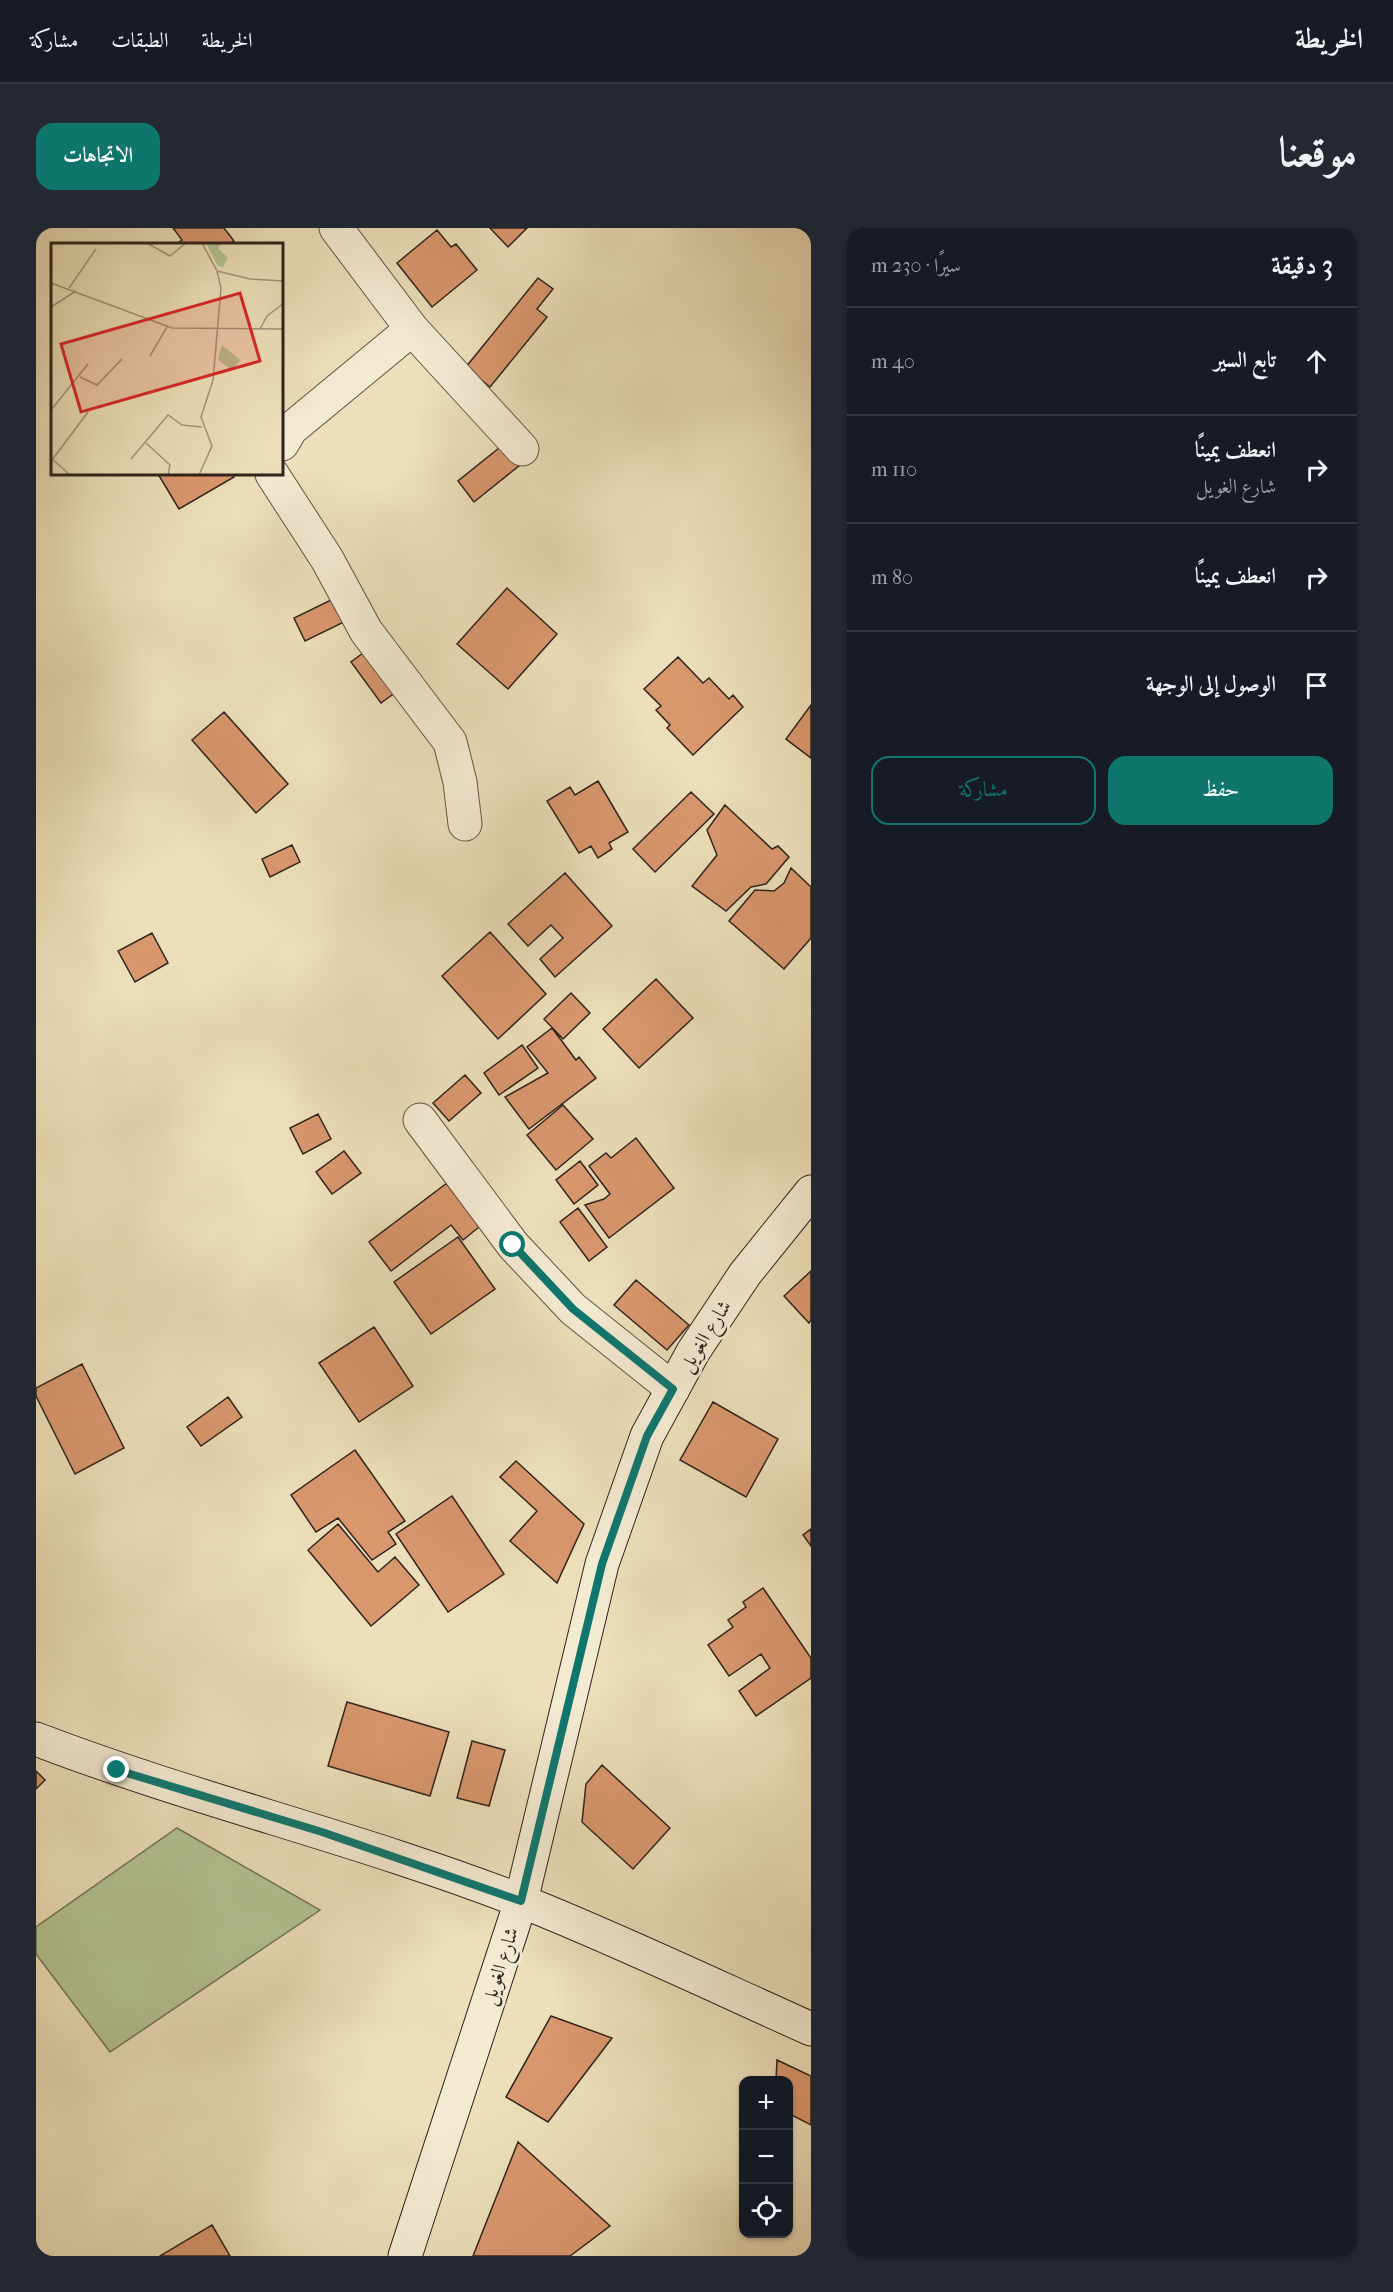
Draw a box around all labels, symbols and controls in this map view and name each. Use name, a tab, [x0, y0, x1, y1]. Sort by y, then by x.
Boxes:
text: الخريطة	[1295, 22, 1363, 55]
text: مشاركة	[30, 28, 78, 52]
text: الطبقات	[111, 28, 168, 52]
text: الخريطة	[201, 28, 253, 52]
button: الاتجاهات	[36, 123, 160, 190]
text: موقعنا	[1279, 128, 1357, 177]
inset map	[51, 243, 284, 476]
text: 3 دقيقة	[1271, 250, 1333, 281]
text: سيرًا · 230 m	[871, 254, 961, 277]
icon: ahead	[1300, 345, 1333, 378]
text: تابع السير	[1214, 347, 1276, 373]
text: 40 m	[871, 350, 915, 373]
text: انعطف يمينًا	[1195, 437, 1276, 463]
icon: right	[1300, 453, 1333, 486]
text: 110 m	[871, 458, 917, 481]
text: شارع الغويل	[1196, 475, 1276, 498]
icon: right	[1300, 561, 1333, 594]
text: انعطف يمينًا	[1195, 563, 1276, 589]
text: 80 m	[871, 566, 913, 589]
icon: arrive	[1300, 669, 1333, 702]
text: الوصول إلى الوجهة	[1146, 671, 1276, 697]
button: مشاركة	[871, 756, 1096, 825]
button: حفظ	[1108, 756, 1333, 825]
route start	[499, 1231, 525, 1257]
street label: شارع الغويل	[674, 1296, 741, 1379]
route end	[103, 1756, 129, 1782]
street label: شارع الغويل	[477, 1924, 529, 2010]
map controls	[739, 2076, 793, 2238]
button: +	[739, 2076, 793, 2130]
button: −	[739, 2130, 793, 2184]
button: locate	[739, 2184, 793, 2238]

